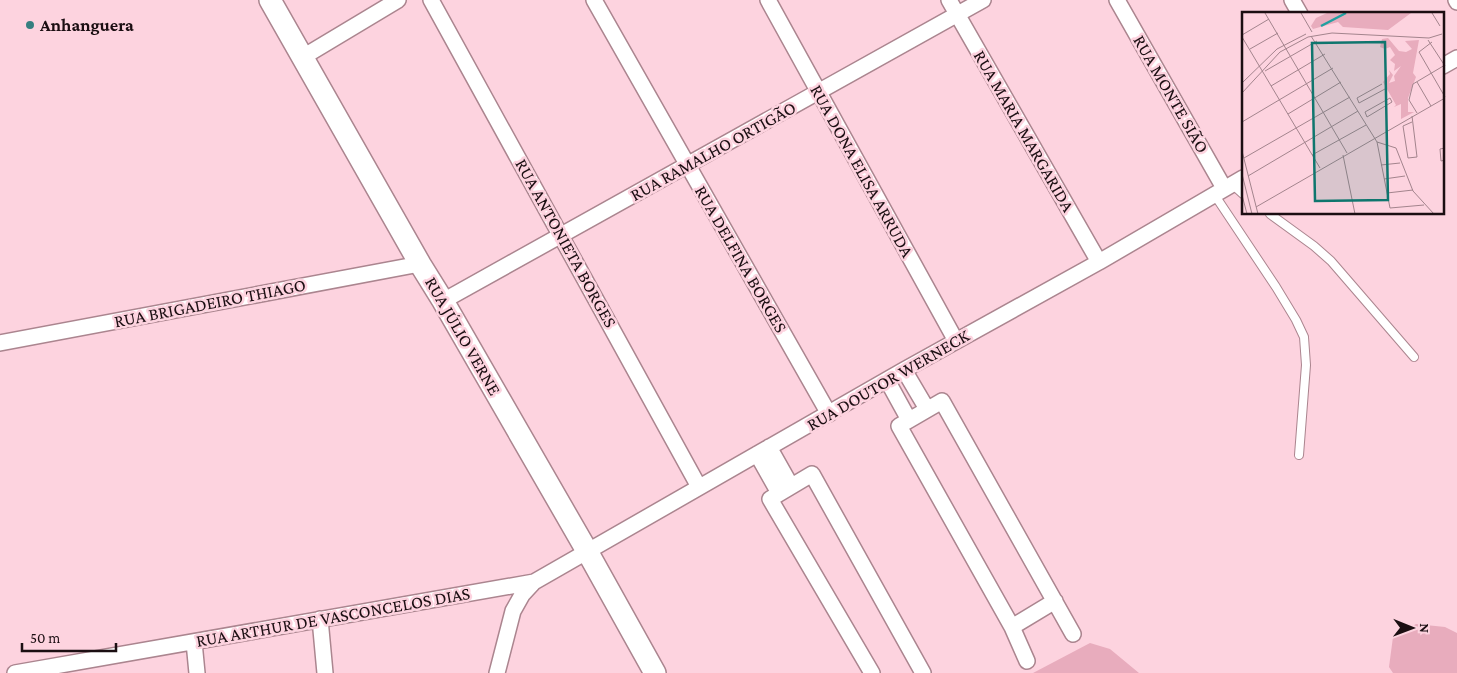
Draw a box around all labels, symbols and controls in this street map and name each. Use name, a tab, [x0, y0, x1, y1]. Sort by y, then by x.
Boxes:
inset map	[1242, 12, 1444, 215]
place label: Anhanguera	[39, 15, 134, 35]
marker: Anhanguera	[24, 19, 36, 31]
street label: RUA MONTE SIÃO	[1129, 32, 1213, 156]
street label: RUA MARIA MARGARIDA	[970, 47, 1079, 216]
street label: RUA DONA ELISA ARRUDA	[806, 81, 918, 261]
street label: RUA RAMALHO ORTIGÃO	[627, 97, 799, 205]
street label: RUA ANTONIETA BORGES	[511, 155, 621, 331]
street label: RUA DELFINA BORGES	[691, 182, 791, 336]
street label: RUA JÚLIO VERNE	[421, 273, 505, 399]
street label: RUA BRIGADEIRO THIAGO	[113, 275, 307, 331]
street label: RUA DOUTOR WERNECK	[803, 325, 973, 435]
street label: RUA ARTHUR DE VASCONCELOS DIAS	[194, 583, 472, 651]
north arrow	[1387, 603, 1437, 653]
scale bar	[22, 620, 116, 652]
text: N	[1417, 623, 1433, 634]
text: 50 m	[30, 630, 60, 646]

